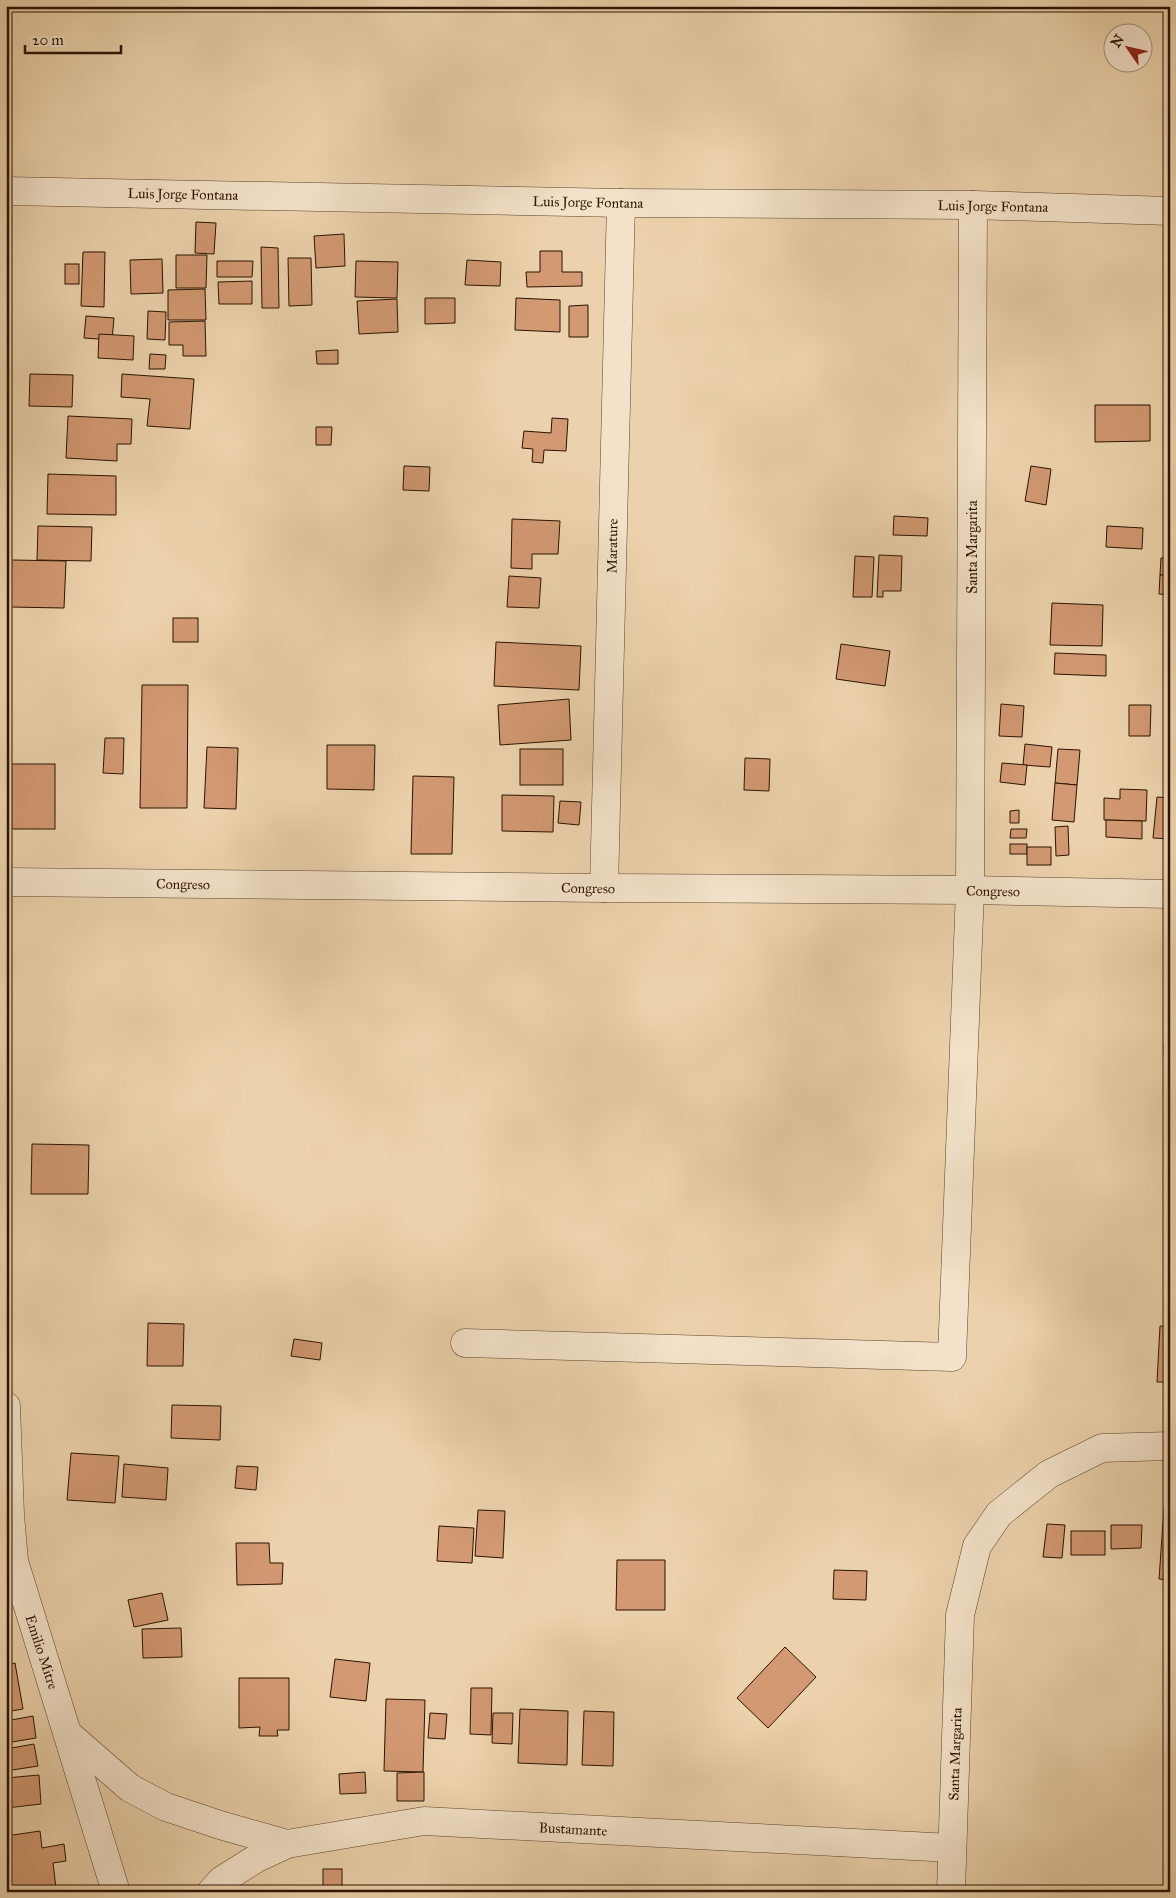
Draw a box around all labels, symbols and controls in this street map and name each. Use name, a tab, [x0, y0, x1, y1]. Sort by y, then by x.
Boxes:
scale bar	[25, 22, 121, 54]
north arrow	[1104, 22, 1154, 72]
text: 20 m	[32, 31, 64, 49]
text: N	[1107, 31, 1128, 51]
street label: Luis Jorge Fontana	[127, 185, 239, 205]
street label: Luis Jorge Fontana	[532, 193, 644, 213]
street label: Luis Jorge Fontana	[937, 197, 1049, 217]
street label: Santa Margarita	[964, 500, 981, 594]
street label: Marature	[604, 518, 621, 574]
street label: Congreso	[156, 876, 210, 893]
street label: Congreso	[561, 880, 615, 897]
street label: Congreso	[966, 883, 1020, 900]
street label: Emilio Mitre	[21, 1613, 62, 1692]
street label: Santa Margarita	[945, 1707, 966, 1801]
street label: Bustamante	[538, 1819, 608, 1840]

